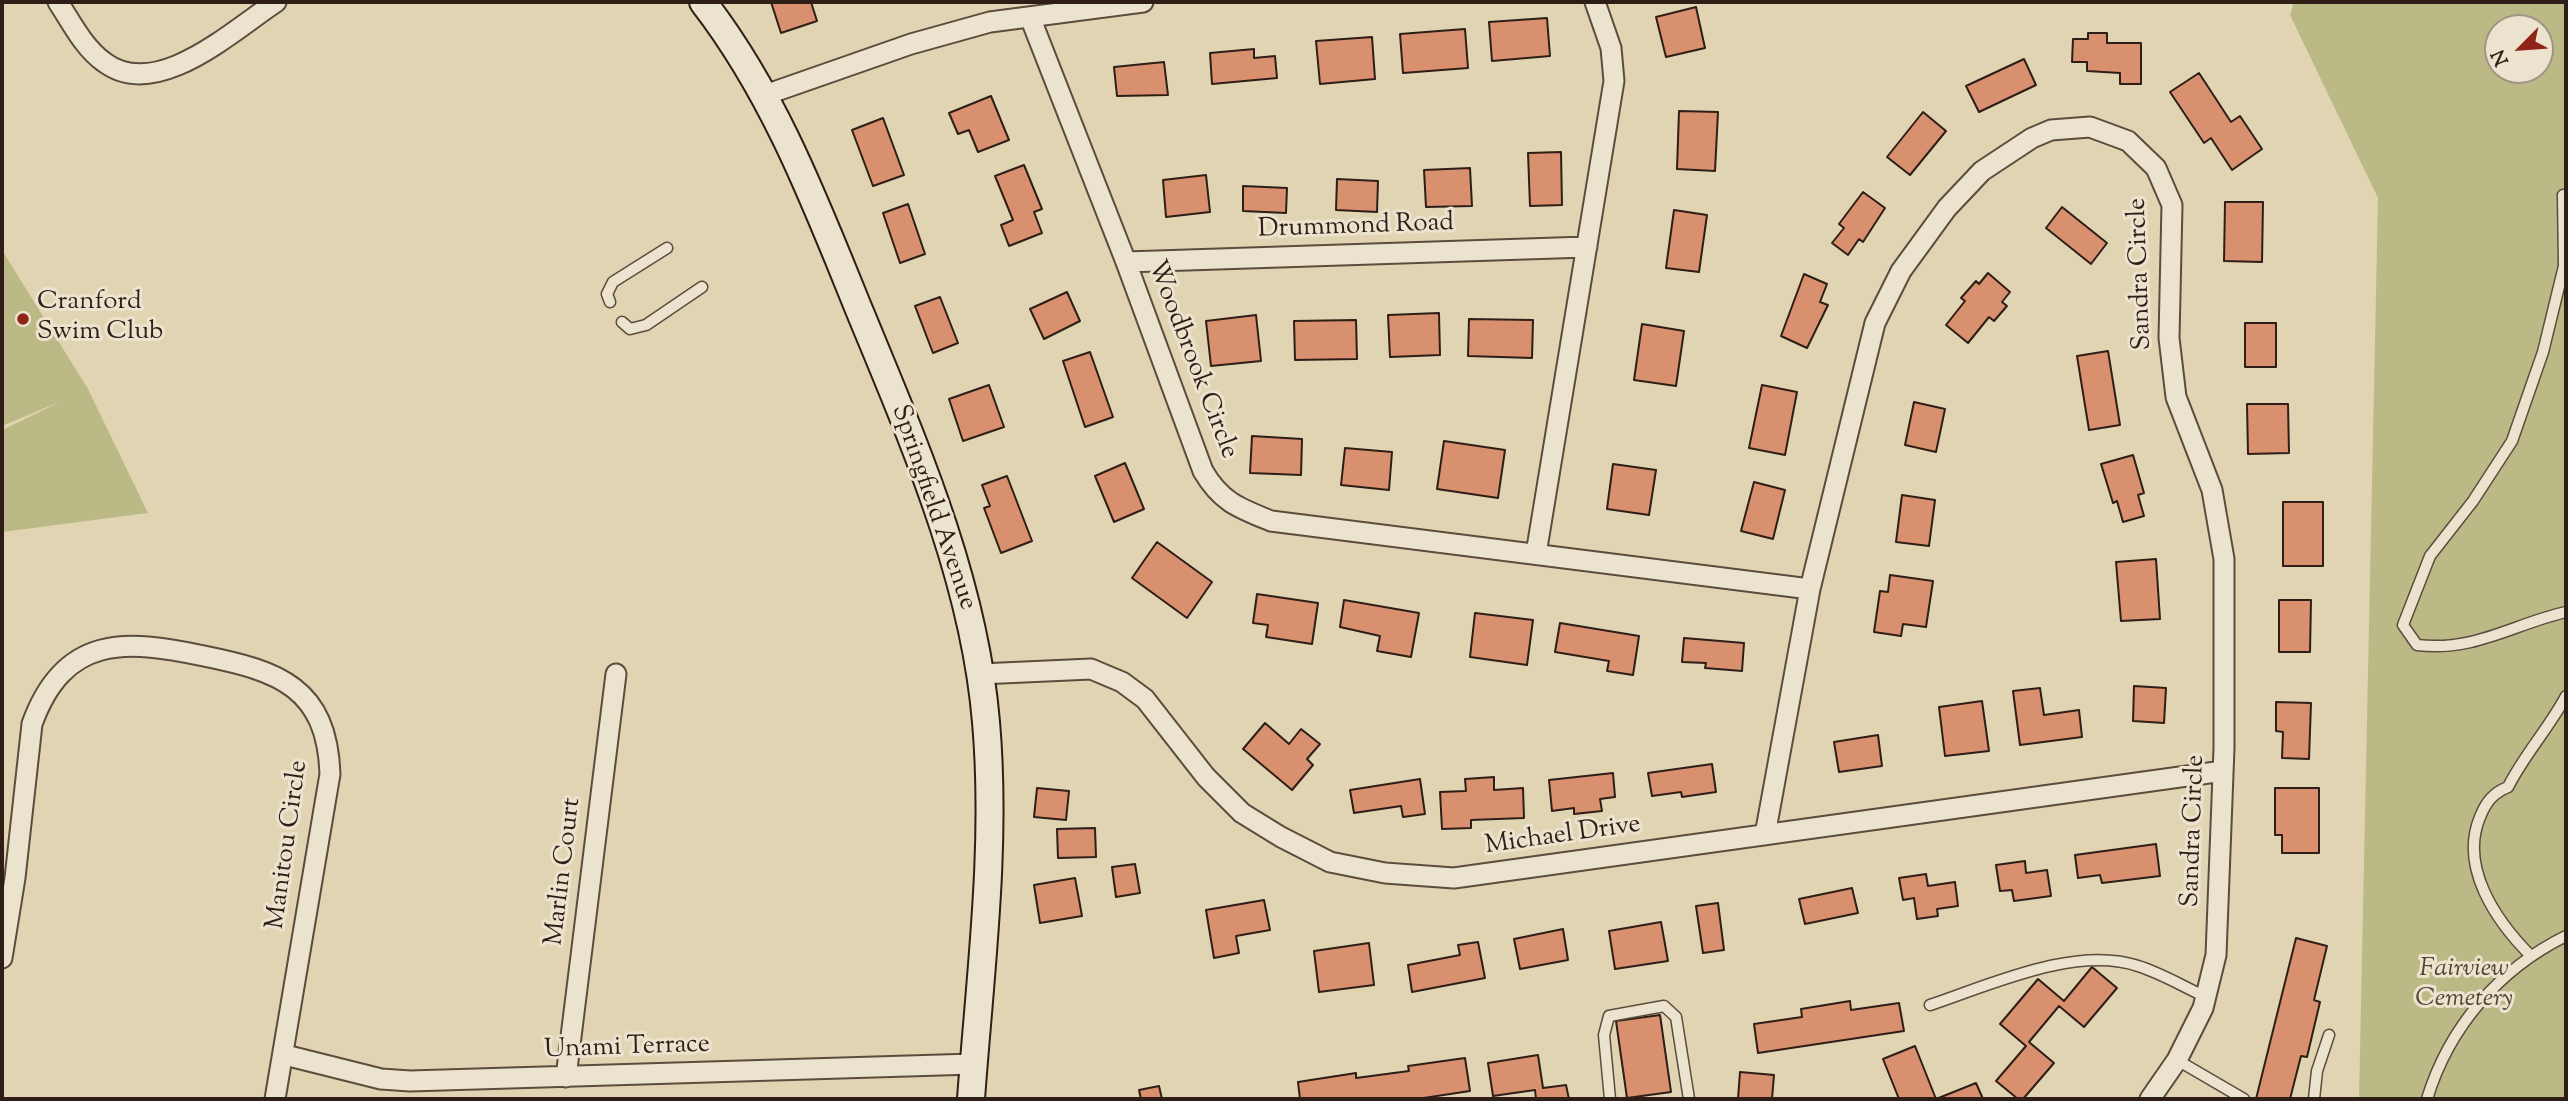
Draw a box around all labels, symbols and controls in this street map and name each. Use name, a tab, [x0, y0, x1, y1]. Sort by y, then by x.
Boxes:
north arrow	[2484, 14, 2554, 84]
text: N	[2486, 45, 2517, 70]
street label: Sandra Circle	[2124, 197, 2160, 351]
street label: Drummond Road	[1257, 209, 1455, 247]
street label: Woodbrook Circle	[1139, 256, 1243, 464]
place label: Cranford Swim Club	[37, 288, 163, 350]
marker: Cranford Swim Club	[15, 311, 31, 327]
street label: Springfield Avenue	[882, 401, 982, 615]
street label: Sandra Circle	[2177, 754, 2213, 908]
street label: Manitou Circle	[262, 758, 316, 932]
street label: Marlin Court	[540, 796, 590, 948]
street label: Michael Drive	[1483, 811, 1643, 863]
park label: Fairview Cemetery	[2415, 955, 2513, 1016]
street label: Unami Terrace	[543, 1031, 711, 1067]

